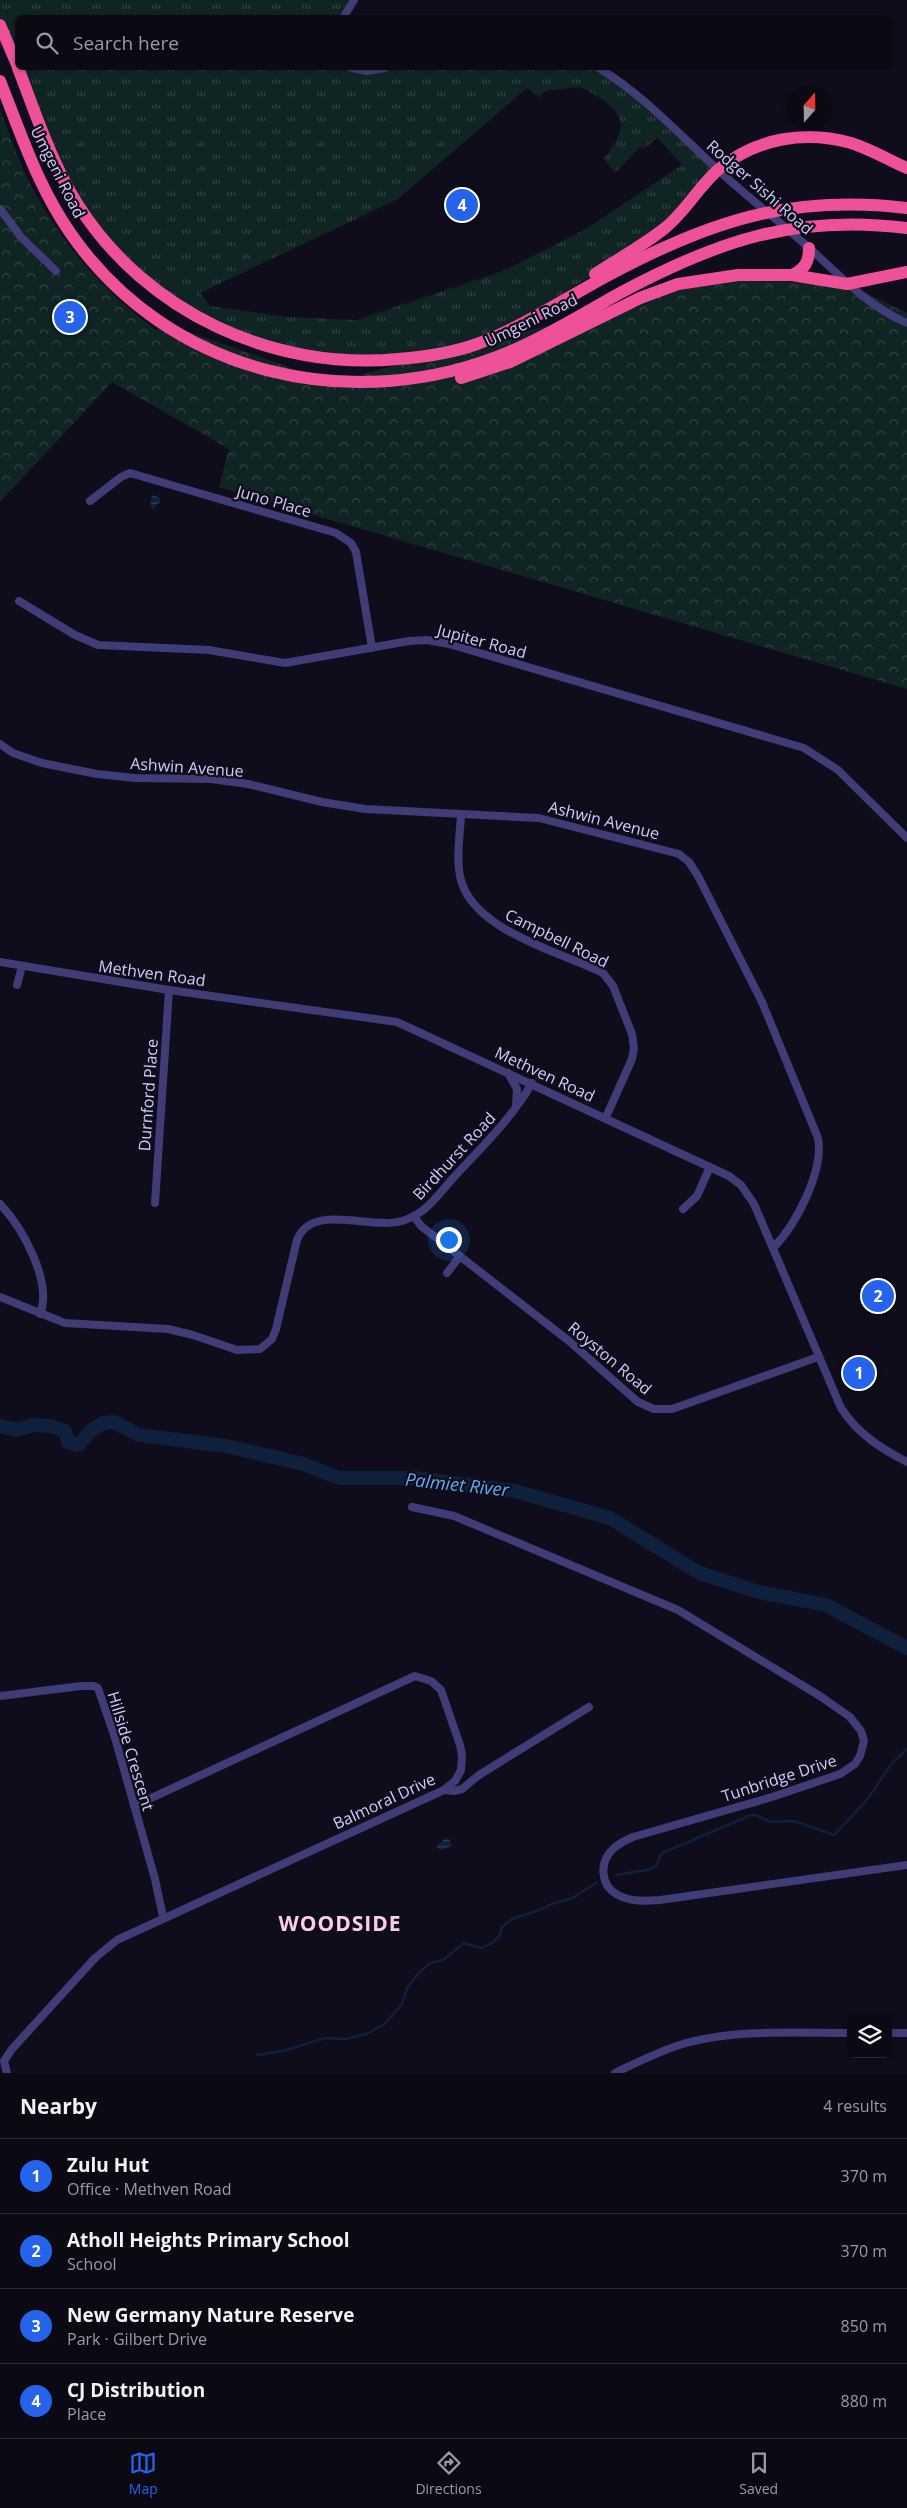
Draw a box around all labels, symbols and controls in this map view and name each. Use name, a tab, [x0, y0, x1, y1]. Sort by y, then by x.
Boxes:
search box	[15, 15, 892, 70]
icon: search	[33, 29, 61, 57]
text: Search here	[73, 30, 179, 56]
north arrow	[787, 85, 832, 130]
street label: Umgeni Road	[25, 122, 91, 222]
street label: Rodger Sishi Road	[702, 135, 818, 239]
pin: 4	[446, 186, 478, 224]
street label: Umgeni Road	[481, 288, 581, 352]
pin: 3	[54, 298, 86, 336]
street label: Juno Place	[232, 479, 314, 522]
street label: Jupiter Road	[433, 618, 529, 663]
street label: Ashwin Avenue	[130, 752, 244, 782]
street label: Ashwin Avenue	[546, 796, 662, 844]
street label: Campbell Road	[502, 903, 612, 973]
street label: Methven Road	[97, 955, 207, 991]
street label: Durnford Place	[133, 1038, 163, 1152]
street label: Methven Road	[491, 1041, 599, 1107]
street label: Birdhurst Road	[408, 1107, 500, 1205]
your location	[436, 1227, 462, 1253]
pin: 2	[862, 1277, 894, 1315]
street label: Royston Road	[564, 1317, 656, 1399]
pin: 1	[843, 1354, 875, 1392]
water label: Palmiet River	[404, 1467, 511, 1501]
street label: Hillside Crescent	[102, 1689, 160, 1814]
street label: Tunbridge Drive	[719, 1749, 839, 1807]
street label: Balmoral Drive	[329, 1768, 439, 1834]
district label: WOODSIDE	[278, 1909, 402, 1937]
map controls	[847, 2013, 892, 2058]
button: layers	[847, 2013, 892, 2058]
text: Nearby	[20, 2092, 97, 2120]
text: 4 results	[823, 2095, 887, 2117]
text: Zulu Hut	[67, 2152, 149, 2178]
text: 1	[31, 2165, 41, 2187]
text: 370 m	[841, 2165, 887, 2187]
text: Office · Methven Road	[67, 2178, 231, 2200]
text: Atholl Heights Primary School	[67, 2227, 349, 2253]
text: 2	[31, 2240, 41, 2262]
text: 370 m	[841, 2240, 887, 2262]
text: School	[67, 2253, 117, 2275]
text: New Germany Nature Reserve	[67, 2302, 354, 2328]
text: 3	[31, 2315, 41, 2337]
text: 850 m	[841, 2315, 887, 2337]
text: Park · Gilbert Drive	[67, 2328, 207, 2350]
text: CJ Distribution	[67, 2377, 205, 2403]
text: 4	[31, 2390, 41, 2412]
text: 880 m	[841, 2390, 887, 2412]
text: Place	[67, 2403, 106, 2425]
tab: Map	[129, 2449, 158, 2498]
tab: Directions	[415, 2449, 482, 2498]
tab: Saved	[739, 2449, 778, 2498]

